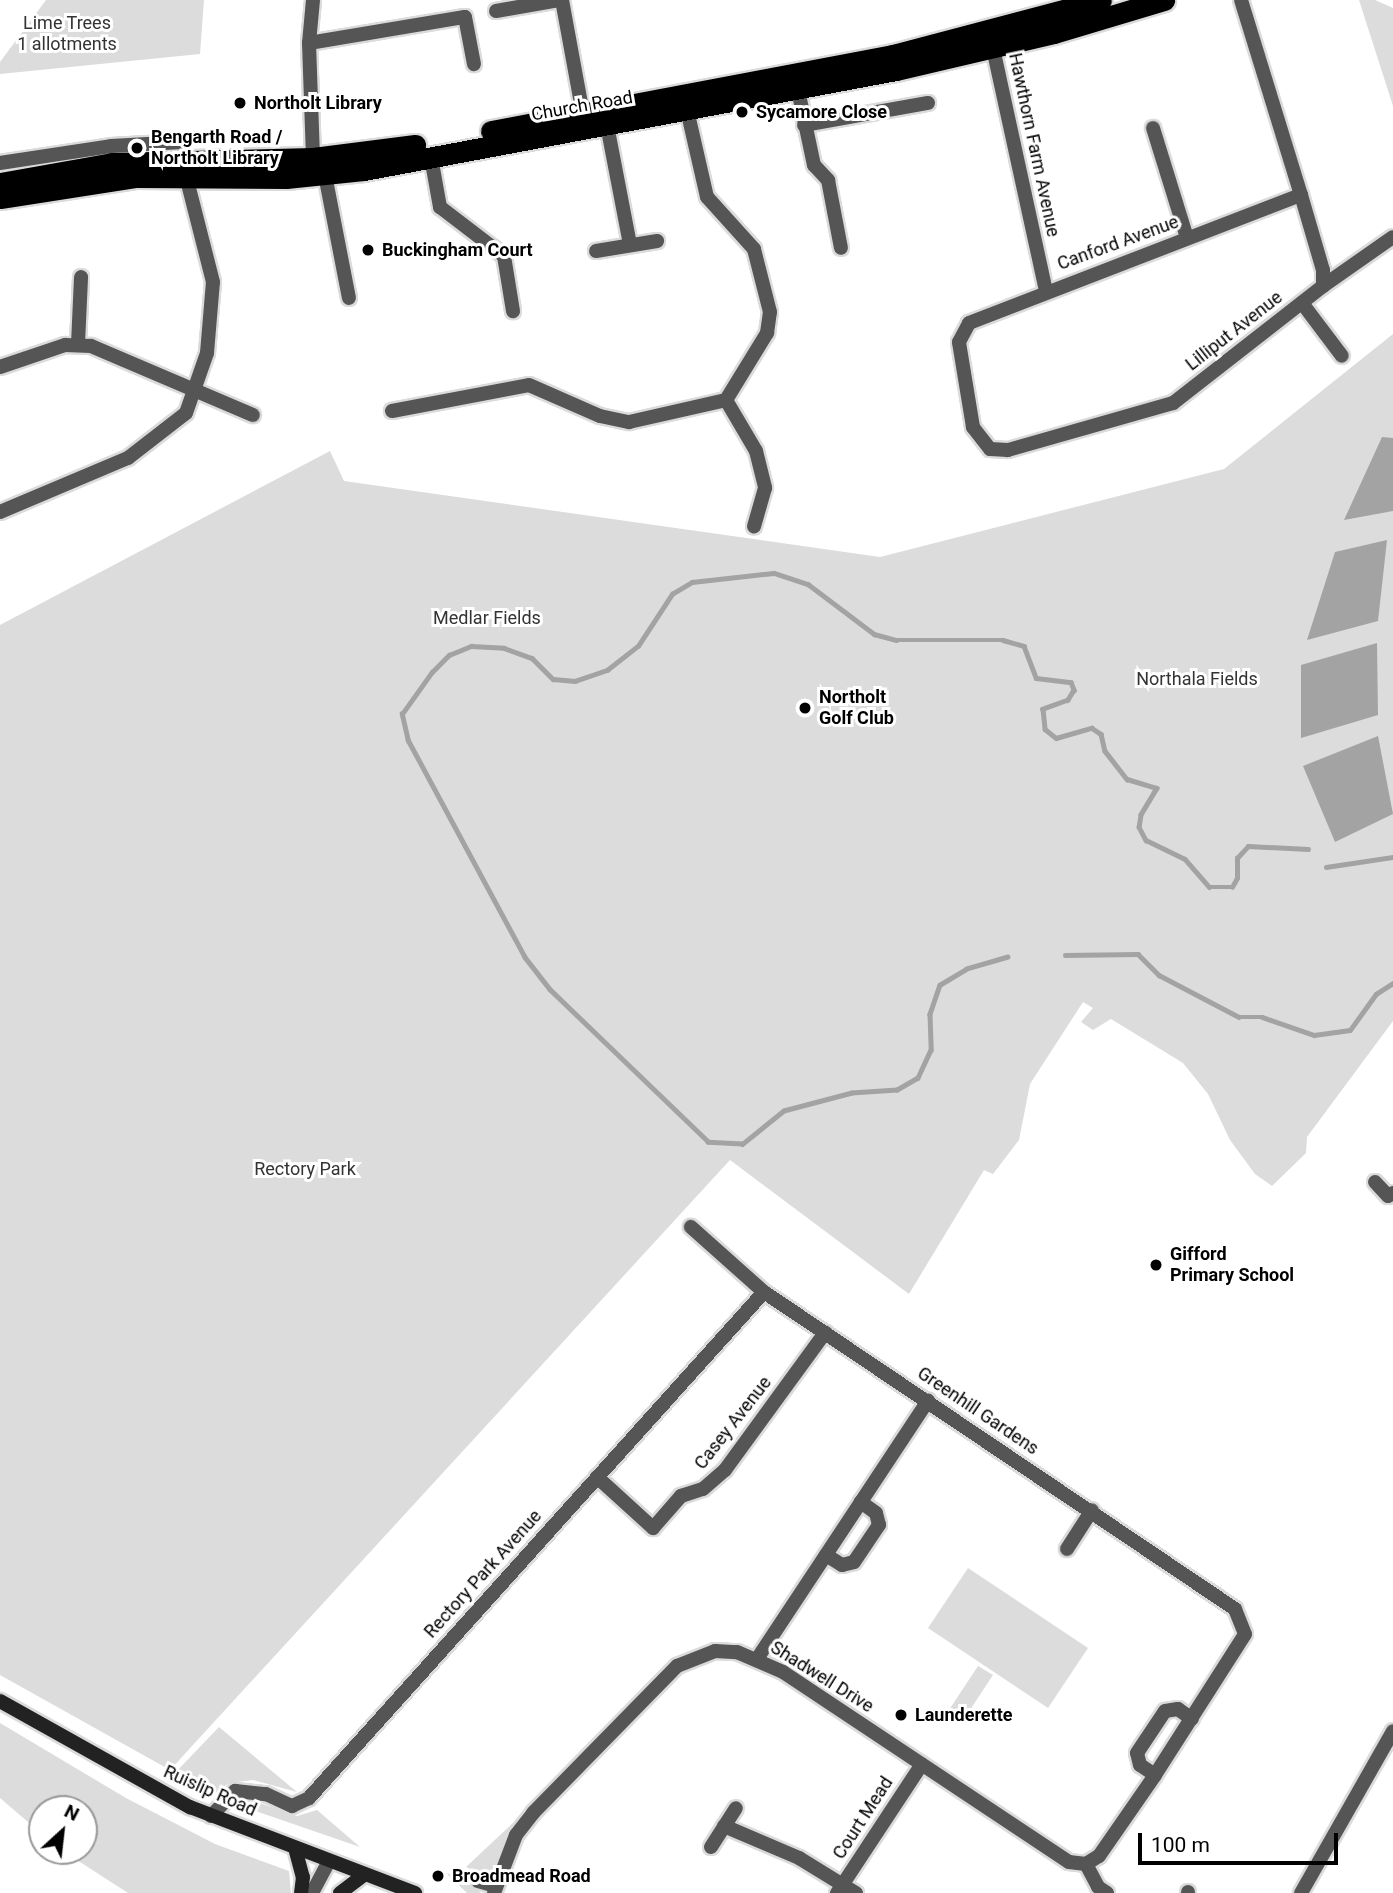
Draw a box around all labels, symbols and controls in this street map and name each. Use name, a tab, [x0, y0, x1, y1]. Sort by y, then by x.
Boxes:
park label: Lime Trees 1 allotments	[17, 13, 117, 56]
street label: Hawthorn Farm Avenue	[1004, 51, 1064, 239]
street label: Church Road	[530, 86, 634, 126]
place label: Northolt Library	[254, 92, 382, 114]
marker: Northolt Library	[232, 95, 248, 111]
place label: Sycamore Close	[756, 101, 887, 123]
marker: Sycamore Close	[734, 104, 750, 120]
place label: Bengarth Road / Northolt Library	[151, 127, 283, 170]
marker: Bengarth Road / Northolt Library	[129, 140, 145, 156]
street label: Canford Avenue	[1054, 211, 1182, 275]
place label: Buckingham Court	[382, 239, 533, 261]
marker: Buckingham Court	[360, 242, 376, 258]
street label: Lilliput Avenue	[1181, 287, 1287, 375]
park label: Medlar Fields	[433, 607, 541, 629]
park label: Northala Fields	[1136, 668, 1258, 690]
place label: Northolt Golf Club	[819, 687, 894, 730]
marker: Northolt Golf Club	[797, 700, 813, 716]
park label: Rectory Park	[254, 1158, 356, 1180]
place label: Gifford Primary School	[1170, 1244, 1294, 1286]
marker: Gifford Primary School	[1148, 1257, 1164, 1273]
street label: Greenhill Gardens	[913, 1362, 1043, 1460]
street label: Casey Avenue	[690, 1372, 776, 1474]
street label: Rectory Park Avenue	[420, 1506, 546, 1642]
street label: Shadwell Drive	[767, 1637, 877, 1717]
place label: Launderette	[915, 1704, 1012, 1726]
marker: Launderette	[893, 1707, 909, 1723]
street label: Ruislip Road	[160, 1761, 260, 1821]
street label: Court Mead	[828, 1773, 898, 1863]
north arrow	[28, 1795, 98, 1865]
text: N	[61, 1799, 83, 1826]
scale bar	[1141, 1820, 1340, 1864]
text: 100 m	[1151, 1833, 1210, 1857]
place label: Broadmead Road	[452, 1865, 591, 1887]
marker: Broadmead Road	[430, 1868, 446, 1884]

